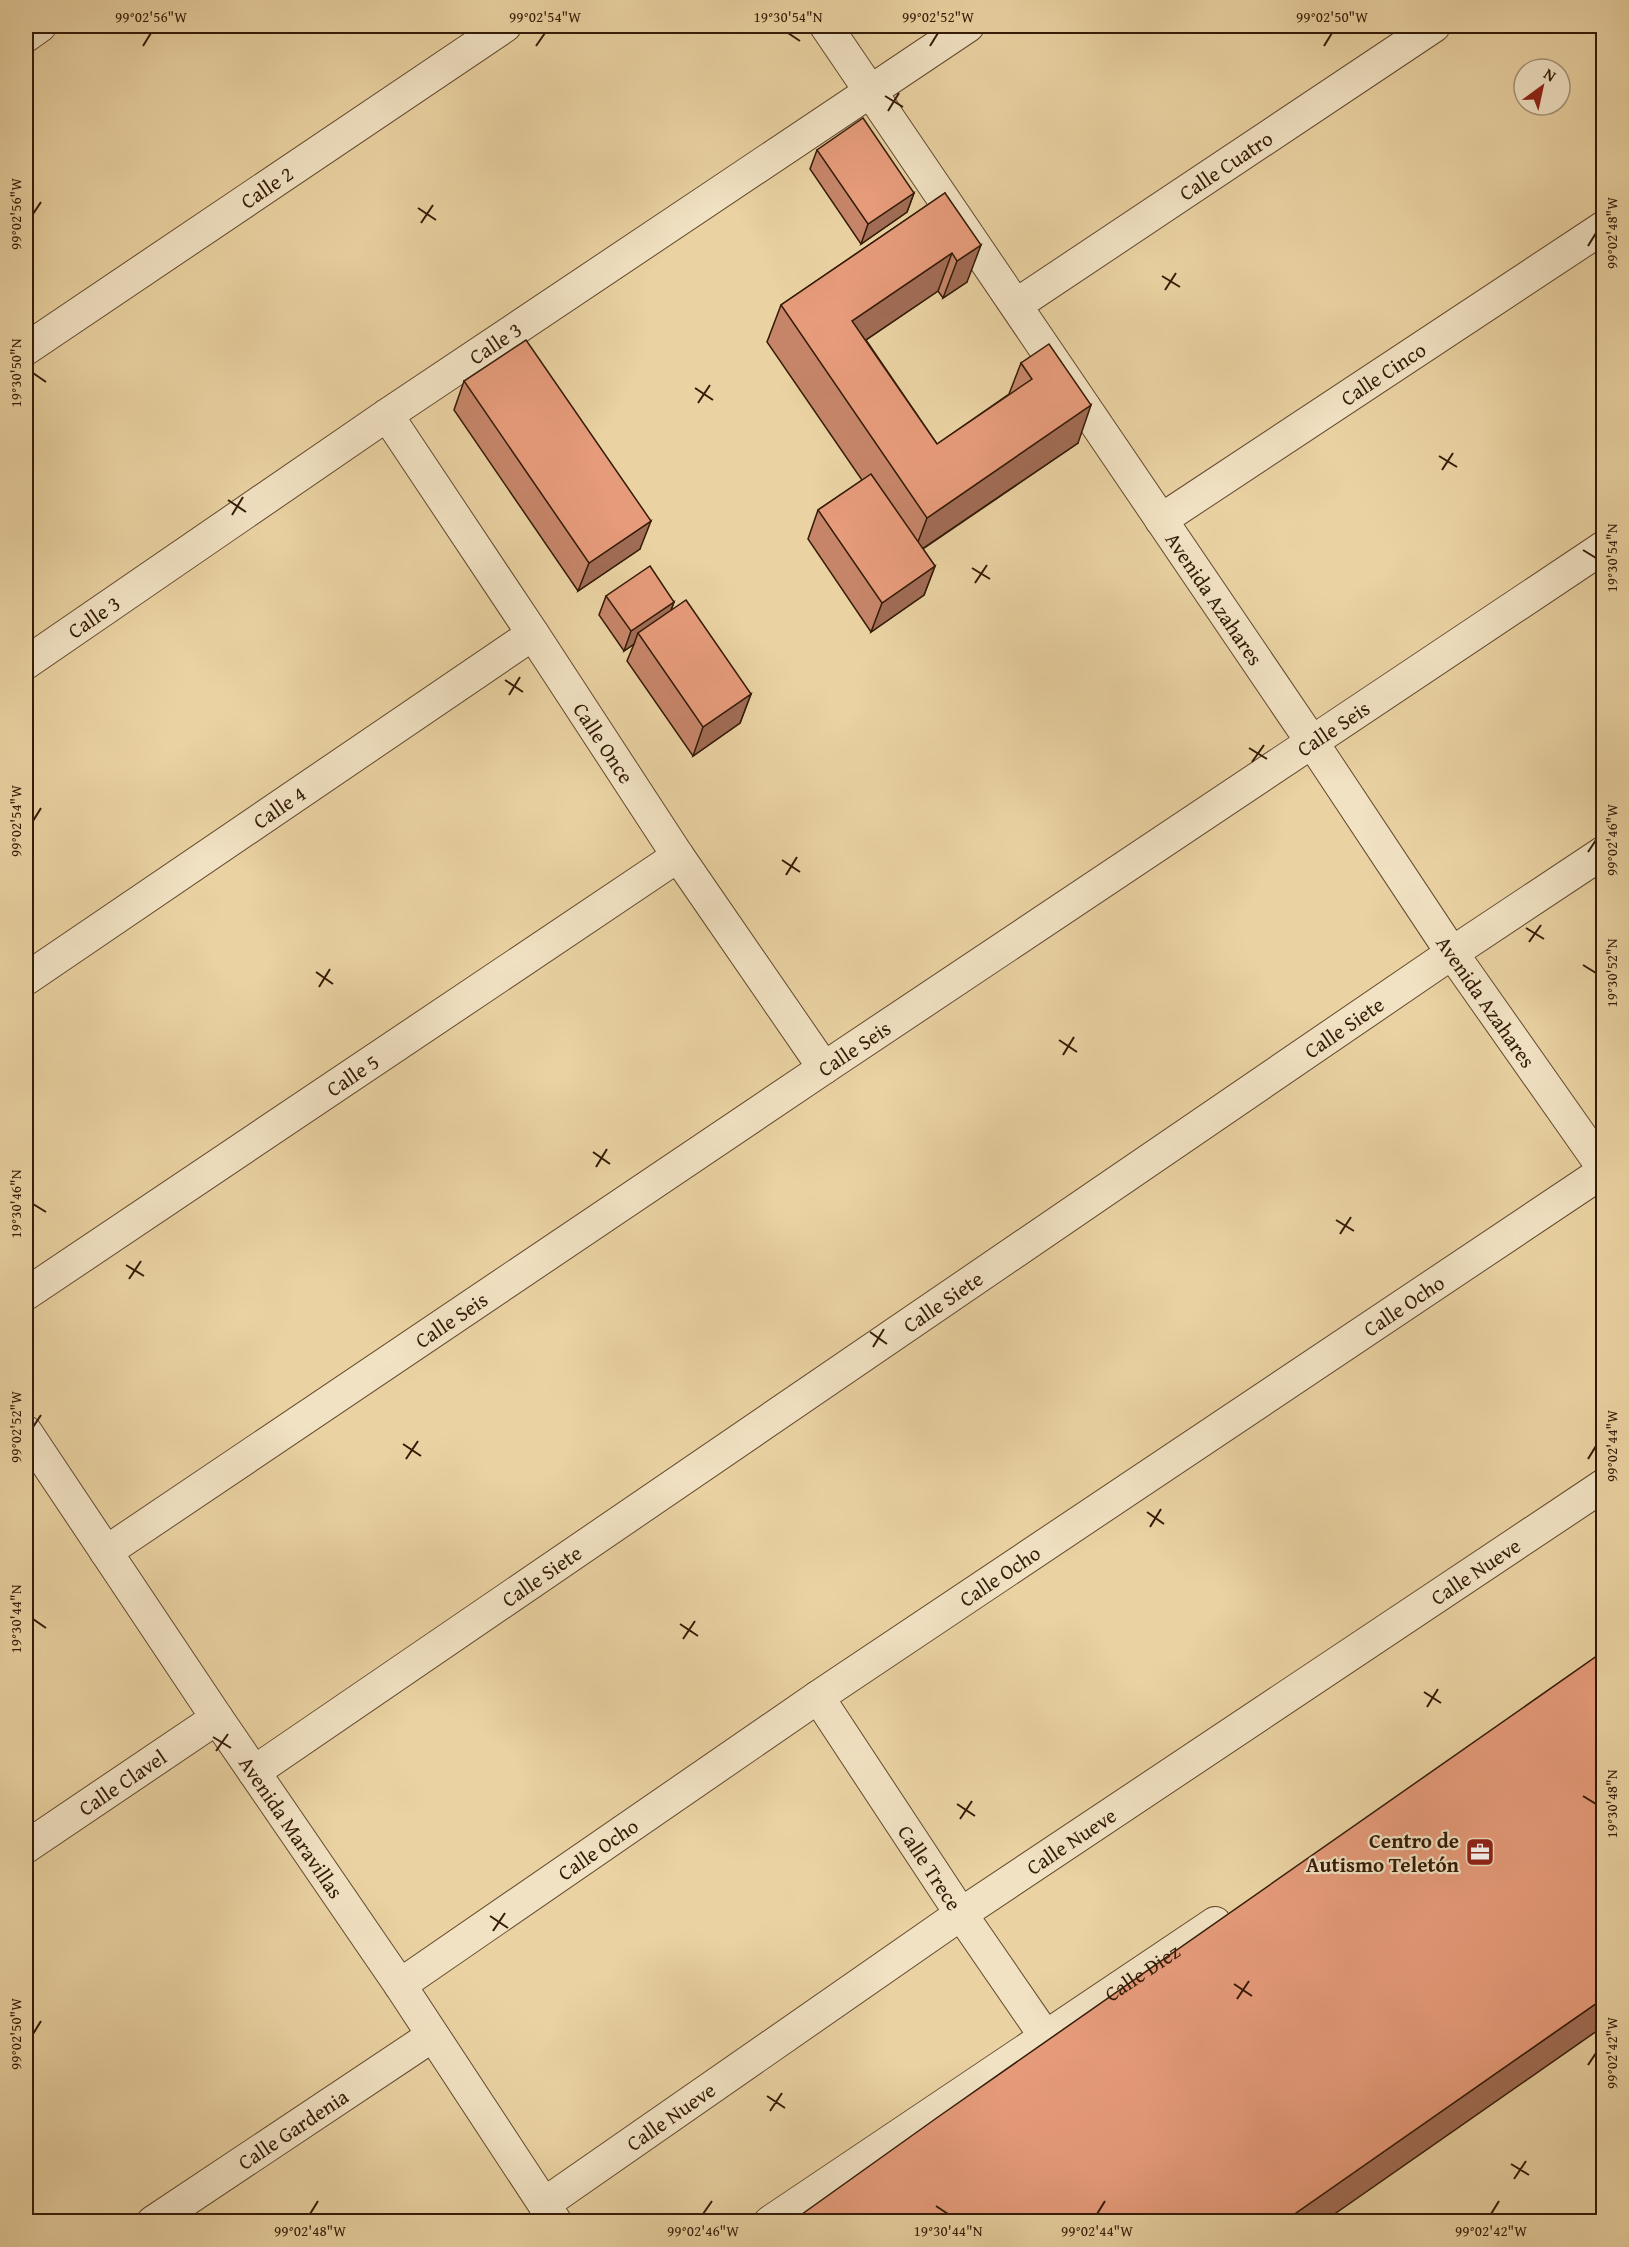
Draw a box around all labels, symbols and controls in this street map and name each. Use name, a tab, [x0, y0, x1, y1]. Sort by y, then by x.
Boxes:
text: 99°02'56"W	[115, 6, 187, 27]
text: 99°02'54"W	[509, 6, 581, 27]
text: 19°30'54"N	[754, 6, 823, 27]
text: 99°02'52"W	[902, 6, 974, 27]
text: 99°02'50"W	[1296, 6, 1368, 27]
north arrow	[1512, 57, 1572, 117]
text: N	[1539, 61, 1561, 88]
street label: Calle Cuatro	[1173, 123, 1279, 208]
street label: Calle 2	[234, 158, 299, 216]
text: 99°02'56"W	[5, 178, 26, 250]
text: 99°02'48"W	[1601, 197, 1622, 269]
street label: Calle 3	[462, 314, 528, 372]
street label: Calle Cinco	[1334, 334, 1432, 413]
text: 19°30'50"N	[5, 338, 26, 407]
text: 19°30'54"N	[1601, 523, 1622, 592]
street label: Avenida Azahares	[1158, 526, 1271, 671]
street label: Calle 3	[61, 587, 126, 646]
street label: Calle Seis	[1290, 692, 1376, 764]
street label: Calle Once	[566, 696, 642, 790]
street label: Calle 4	[246, 778, 312, 836]
text: 99°02'54"W	[5, 785, 26, 857]
text: 99°02'46"W	[1601, 804, 1622, 876]
street label: Avenida Azahares	[1429, 929, 1544, 1074]
text: 19°30'52"N	[1601, 938, 1622, 1007]
street label: Calle Siete	[1297, 988, 1390, 1066]
street label: Calle Seis	[811, 1012, 897, 1084]
street label: Calle 5	[320, 1046, 385, 1104]
text: 19°30'46"N	[5, 1169, 26, 1238]
street label: Calle Siete	[896, 1263, 989, 1340]
street label: Calle Ocho	[1357, 1267, 1450, 1344]
street label: Calle Seis	[408, 1284, 494, 1355]
text: 99°02'52"W	[5, 1391, 26, 1463]
text: 99°02'44"W	[1601, 1410, 1622, 1482]
street label: Calle Nueve	[1424, 1530, 1526, 1612]
street label: Calle Siete	[495, 1537, 588, 1614]
street label: Calle Ocho	[953, 1537, 1046, 1614]
text: 19°30'44"N	[5, 1584, 26, 1653]
street label: Calle Clavel	[72, 1741, 172, 1823]
street label: Avenida Maravillas	[232, 1749, 352, 1904]
text: 19°30'48"N	[1601, 1769, 1622, 1838]
street label: Calle Nueve	[1020, 1799, 1122, 1882]
street label: Calle Ocho	[551, 1810, 644, 1888]
street label: Calle Trece	[891, 1818, 970, 1916]
place label: Centro de Autismo Teletón	[1306, 1825, 1460, 1880]
office icon: Centro de Autismo Teletón	[1464, 1836, 1496, 1868]
street label: Calle Diez	[1098, 1935, 1186, 2009]
text: 99°02'50"W	[5, 1998, 26, 2070]
text: 99°02'42"W	[1601, 2017, 1622, 2089]
street label: Calle Nueve	[620, 2074, 721, 2158]
street label: Calle Gardenia	[231, 2081, 354, 2177]
text: 99°02'48"W	[274, 2220, 346, 2241]
text: 99°02'46"W	[667, 2220, 739, 2241]
text: 19°30'44"N	[914, 2220, 983, 2241]
text: 99°02'44"W	[1061, 2220, 1133, 2241]
text: 99°02'42"W	[1455, 2220, 1527, 2241]

